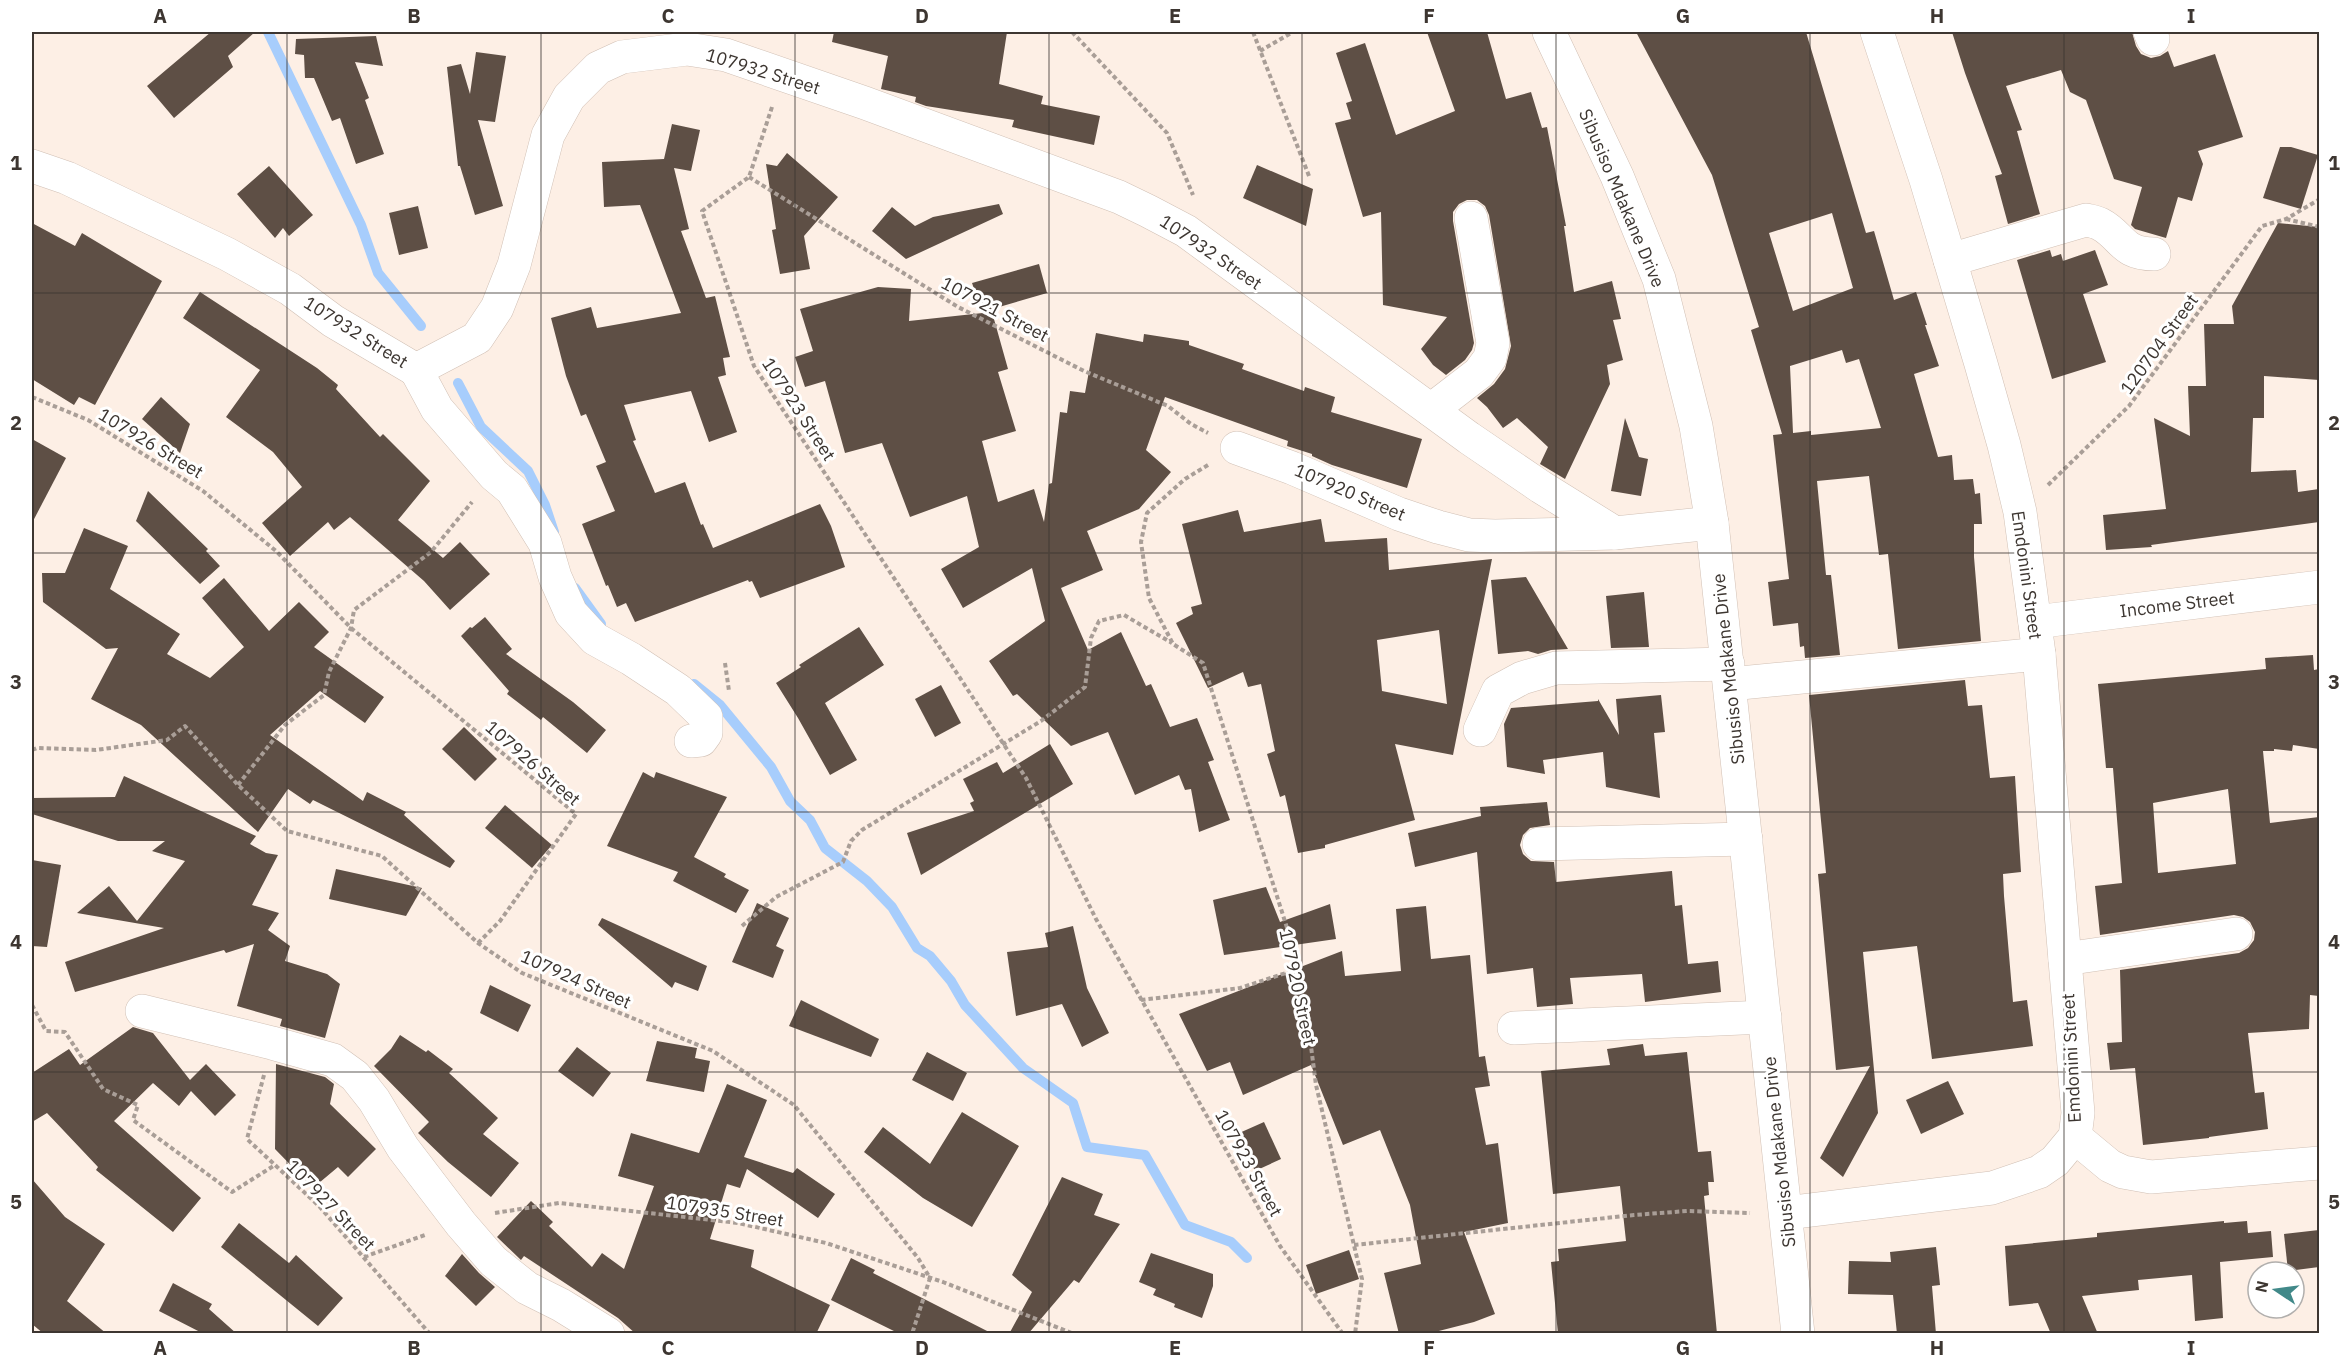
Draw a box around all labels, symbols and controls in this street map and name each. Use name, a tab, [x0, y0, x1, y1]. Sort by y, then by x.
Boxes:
text: A	[153, 2, 167, 29]
text: B	[407, 2, 421, 29]
text: C	[661, 2, 675, 29]
text: D	[915, 2, 929, 29]
text: E	[1169, 2, 1181, 29]
text: F	[1423, 2, 1435, 29]
text: G	[1676, 2, 1690, 29]
text: H	[1930, 2, 1944, 29]
text: I	[2187, 2, 2195, 29]
street label: 107932 Street	[703, 43, 823, 99]
street label: Sibusiso Mdakane Drive	[1574, 105, 1670, 291]
text: 1	[10, 149, 22, 176]
text: 1	[2328, 149, 2340, 176]
street label: 107932 Street	[1155, 209, 1267, 295]
street label: 107921 Street	[937, 271, 1053, 347]
street label: 120704 Street	[2115, 289, 2203, 399]
street label: 107932 Street	[300, 291, 412, 373]
street label: 107923 Street	[757, 353, 841, 465]
street label: 107926 Street	[94, 403, 208, 483]
text: 2	[10, 409, 22, 436]
text: 2	[2328, 409, 2340, 436]
street label: 107920 Street	[1291, 458, 1409, 526]
street label: Emdonini Street	[2007, 509, 2047, 641]
street label: Sibusiso Mdakane Drive	[1707, 572, 1749, 766]
street label: Income Street	[2118, 586, 2236, 622]
text: 3	[10, 668, 22, 695]
text: 3	[2328, 668, 2340, 695]
street label: 107926 Street	[481, 715, 585, 811]
street label: 107920 Street	[1274, 927, 1322, 1047]
text: 4	[10, 928, 22, 955]
text: 4	[2328, 928, 2340, 955]
street label: 107924 Street	[517, 944, 635, 1014]
street label: Emdonini Street	[2056, 993, 2086, 1123]
street label: Sibusiso Mdakane Drive	[1758, 1055, 1800, 1249]
street label: 107923 Street	[1210, 1106, 1288, 1220]
street label: 107927 Street	[282, 1154, 380, 1256]
text: 5	[10, 1188, 22, 1215]
text: 5	[2328, 1188, 2340, 1215]
street label: 107935 Street	[665, 1190, 785, 1232]
north arrow	[2246, 1260, 2306, 1320]
text: N	[2250, 1279, 2272, 1295]
text: A	[153, 1334, 167, 1361]
text: B	[407, 1334, 421, 1361]
text: C	[661, 1334, 675, 1361]
text: D	[915, 1334, 929, 1361]
text: E	[1169, 1334, 1181, 1361]
text: F	[1423, 1334, 1435, 1361]
text: G	[1676, 1334, 1690, 1361]
text: H	[1930, 1334, 1944, 1361]
text: I	[2187, 1334, 2195, 1361]

